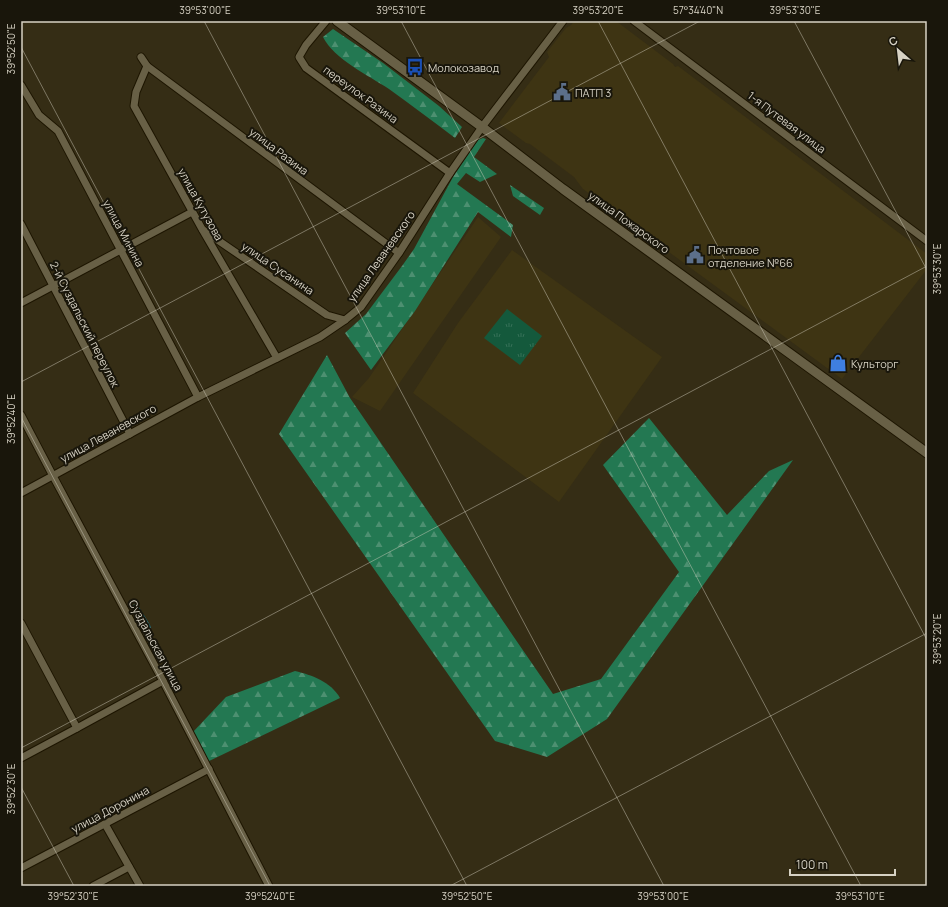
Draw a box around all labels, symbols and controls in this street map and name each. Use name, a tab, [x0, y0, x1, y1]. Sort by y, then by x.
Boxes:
text: 39°53'00"E	[179, 3, 231, 17]
text: 39°53'10"E	[376, 3, 426, 17]
text: 39°53'20"E	[572, 3, 624, 17]
text: 57°34'40"N	[673, 3, 723, 17]
text: 39°53'30"E	[770, 3, 821, 17]
text: 39°52'50"E	[4, 23, 18, 75]
north arrow	[878, 30, 918, 70]
text: С	[886, 32, 900, 49]
bus stop icon: Молокозавод	[405, 57, 425, 77]
place label: Молокозавод	[428, 60, 499, 75]
street label: переулок Разина	[321, 62, 401, 126]
public building icon: ПАТП 3	[552, 82, 572, 102]
place label: ПАТП 3	[575, 85, 611, 100]
street label: 1-я Путевая улица	[745, 88, 829, 156]
street label: улица Разина	[246, 124, 312, 178]
street label: улица Кутузова	[175, 165, 227, 243]
street label: улица Пожарского	[585, 187, 673, 257]
street label: улица Минина	[100, 197, 148, 269]
street label: улица Леваневского	[344, 207, 418, 304]
street label: улица Сусанина	[239, 238, 317, 298]
place label: Почтовое отделение №66	[708, 242, 793, 270]
text: 39°53'30"E	[930, 243, 944, 294]
public building icon: Почтовое отделение №66	[685, 245, 705, 265]
street label: 2-й Суздальский переулок	[47, 259, 124, 390]
shop icon: Культорг	[828, 353, 848, 373]
place label: Культорг	[851, 356, 898, 371]
text: 39°52'40"E	[4, 394, 18, 444]
street label: улица Леваневского	[57, 400, 159, 466]
street label: Суздальская улица	[126, 597, 186, 693]
text: 39°53'20"E	[930, 613, 944, 665]
text: 39°52'30"E	[4, 763, 18, 814]
street label: улица Доронина	[68, 782, 152, 836]
scale bar	[790, 851, 895, 877]
text: 100 m	[796, 856, 828, 873]
text: 39°52'30"E	[48, 889, 99, 903]
text: 39°52'40"E	[245, 889, 295, 903]
text: 39°52'50"E	[441, 889, 493, 903]
text: 39°53'00"E	[637, 889, 689, 903]
text: 39°53'10"E	[835, 889, 885, 903]

